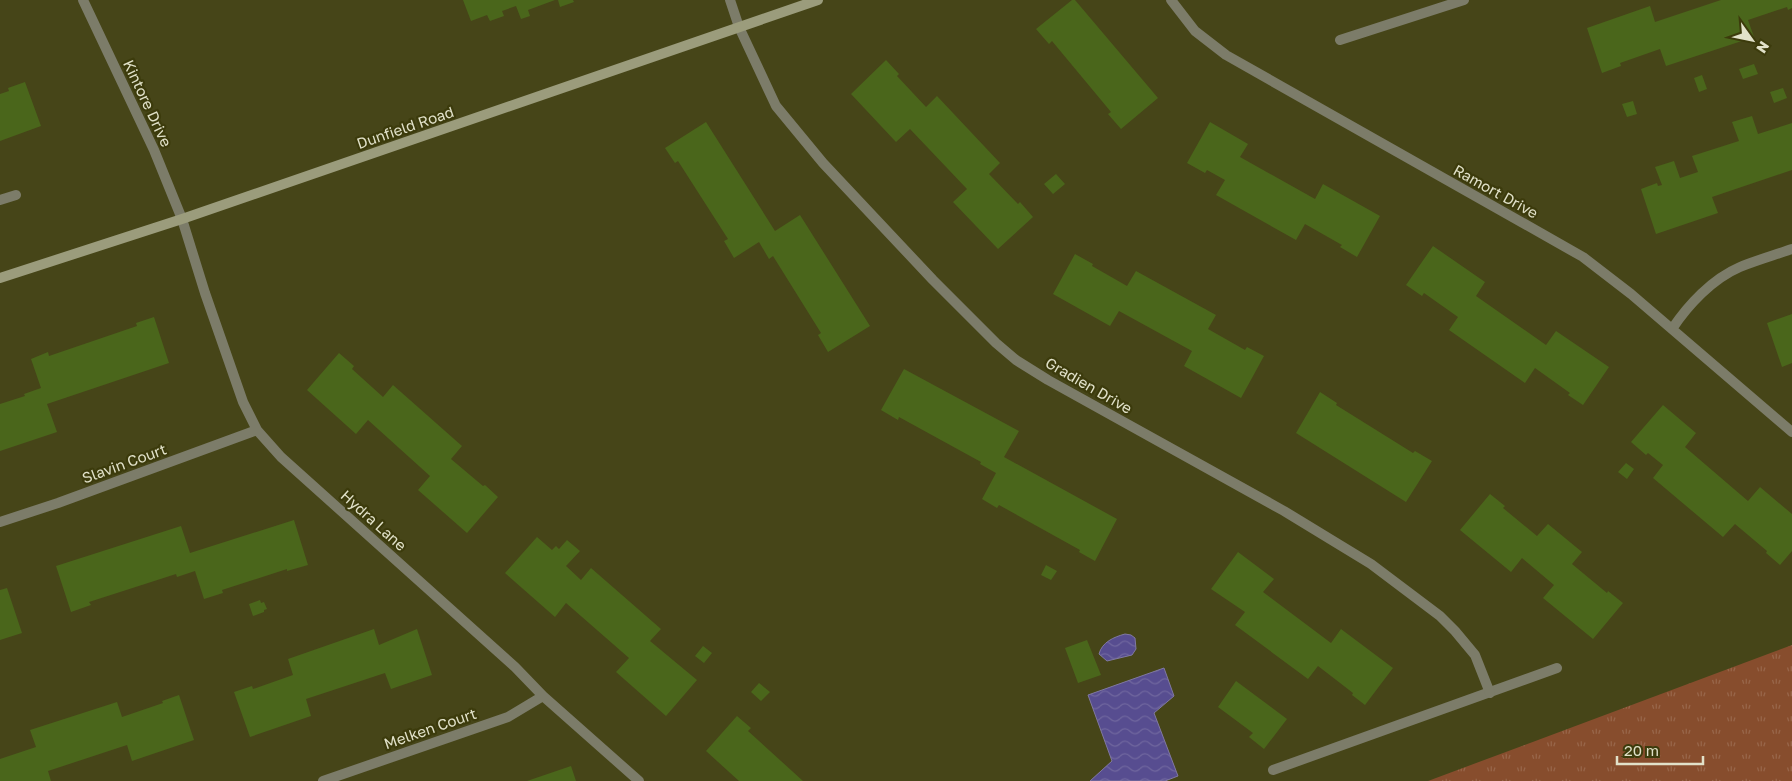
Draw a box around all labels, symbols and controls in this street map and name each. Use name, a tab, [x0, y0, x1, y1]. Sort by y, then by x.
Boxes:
north arrow	[1727, 15, 1777, 65]
text: N	[1753, 38, 1773, 56]
street label: Kintore Drive	[120, 57, 176, 150]
street label: Dunfield Road	[354, 102, 456, 152]
street label: Ramort Drive	[1451, 160, 1542, 222]
street label: Gradien Drive	[1043, 353, 1136, 417]
street label: Slavin Court	[79, 439, 169, 487]
street label: Hydra Lane	[338, 486, 411, 554]
street label: Melken Court	[381, 704, 479, 752]
scale bar	[1617, 734, 1703, 766]
text: 20 m	[1624, 741, 1659, 759]

